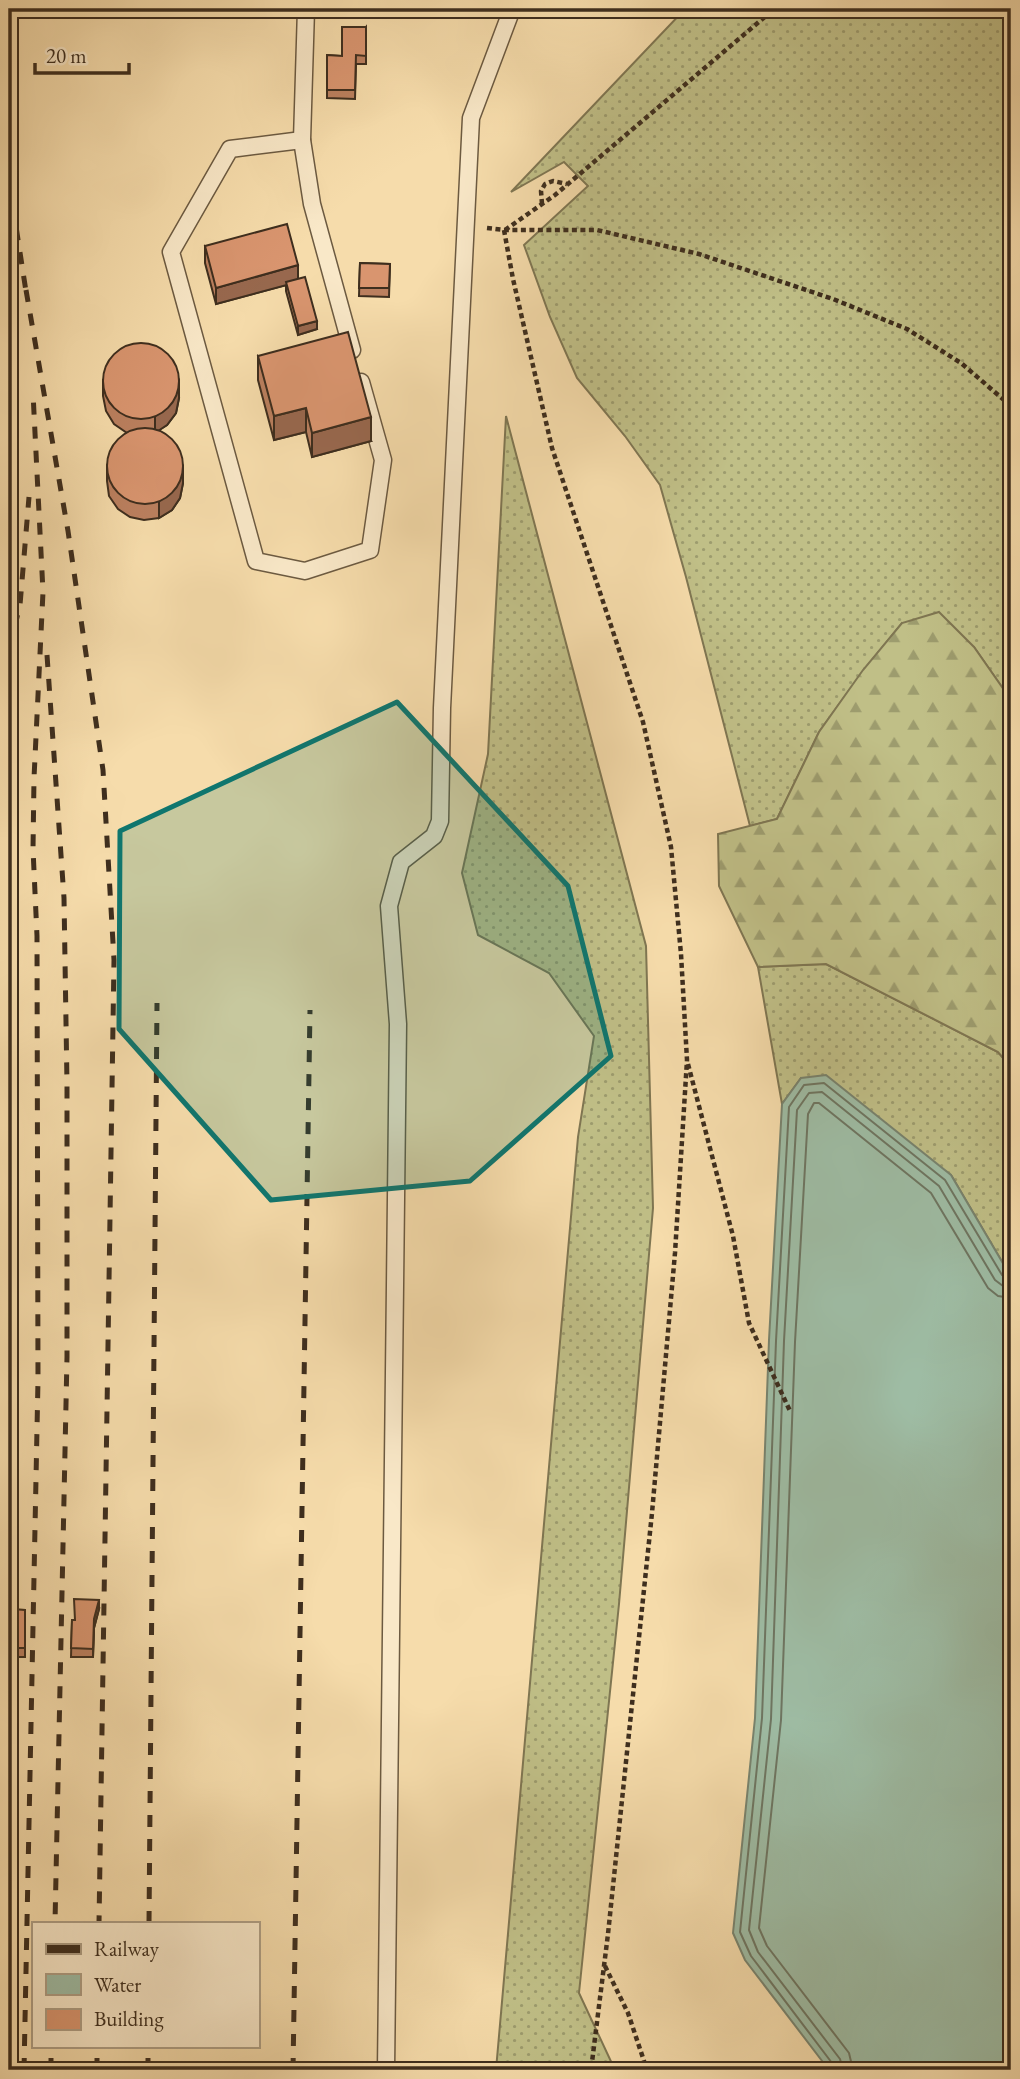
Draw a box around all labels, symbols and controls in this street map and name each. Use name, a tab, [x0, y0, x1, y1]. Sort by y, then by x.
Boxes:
scale bar	[35, 32, 130, 76]
text: 20 m	[46, 42, 87, 69]
legend	[32, 1922, 259, 2048]
text: Railway	[94, 1935, 160, 1962]
text: Water	[94, 1971, 141, 1998]
text: Building	[94, 2005, 164, 2032]

